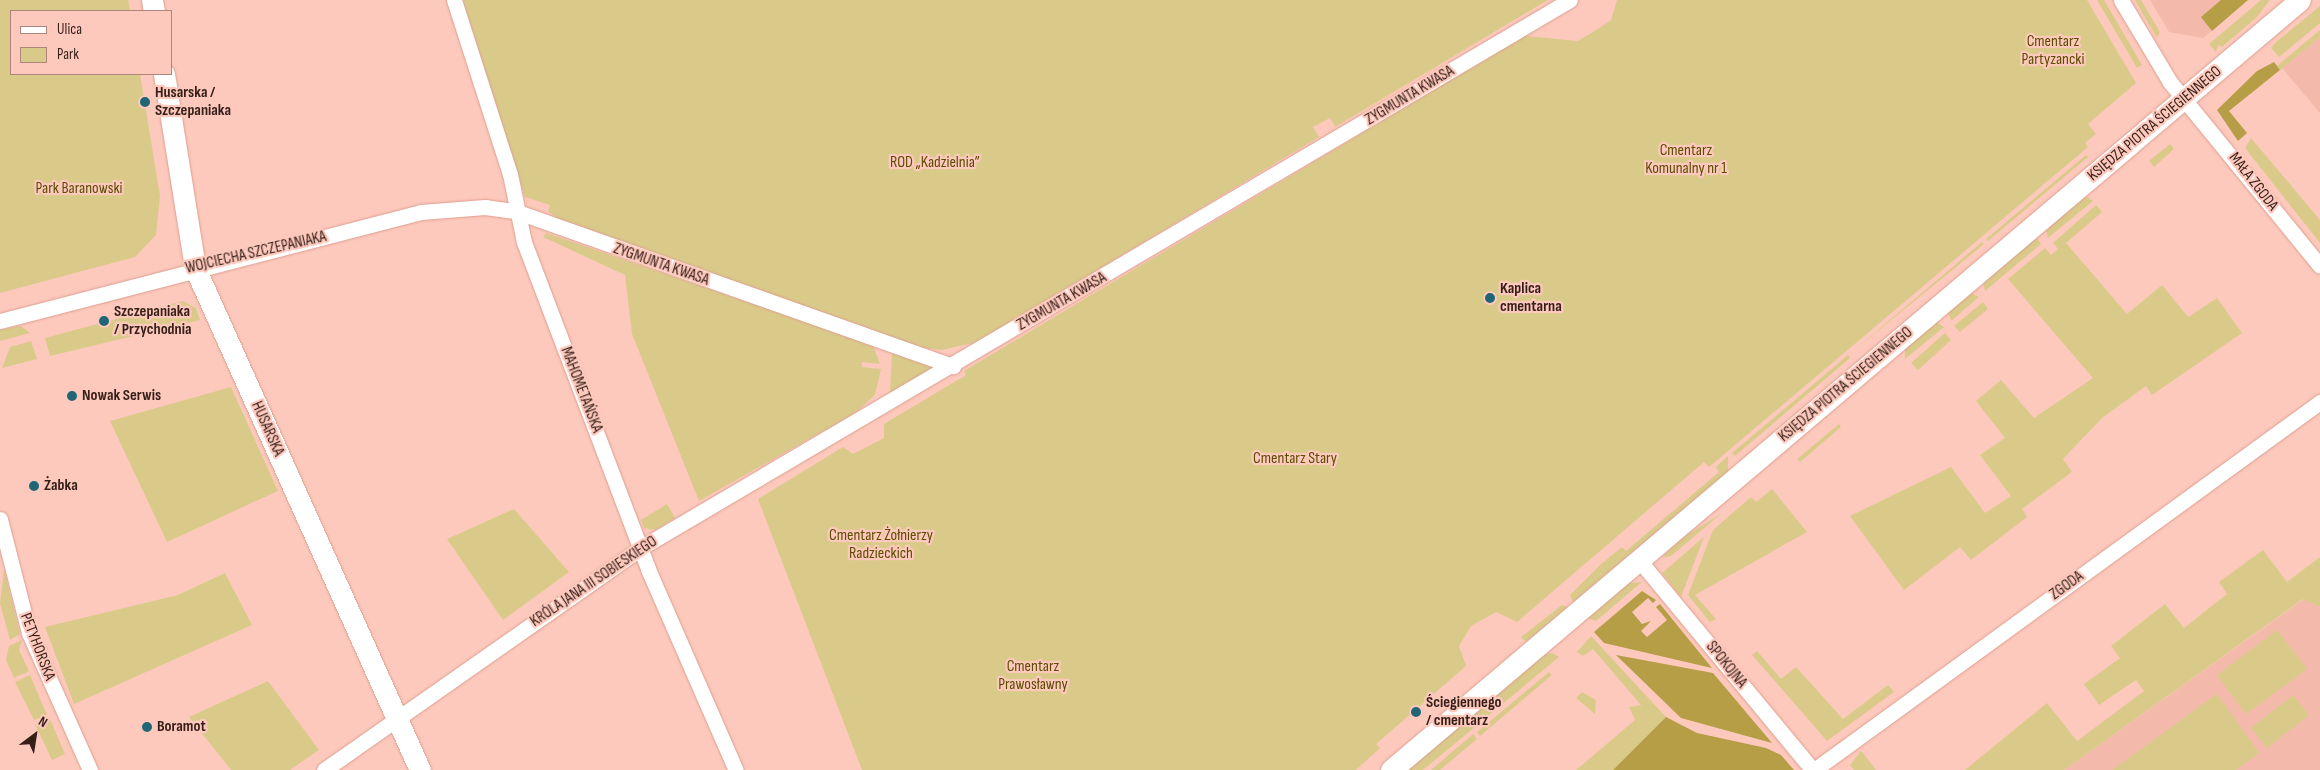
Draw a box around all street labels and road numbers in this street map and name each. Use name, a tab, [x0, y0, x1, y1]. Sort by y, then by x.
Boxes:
street label: ZYGMUNTA KWASA	[1362, 62, 1458, 130]
street label: KSIĘDZA PIOTRA ŚCIEGIENNEGO	[2084, 62, 2226, 186]
street label: MAŁA ZGODA	[2224, 149, 2282, 215]
street label: WOJCIECHA SZCZEPANIAKA	[184, 227, 328, 279]
street label: ZYGMUNTA KWASA	[611, 240, 711, 290]
street label: ZYGMUNTA KWASA	[1014, 269, 1110, 335]
street label: KSIĘDZA PIOTRA ŚCIEGIENNEGO	[1775, 323, 1917, 447]
street label: MAHOMETAŃSKA	[556, 344, 606, 436]
street label: HUSARSKA	[246, 399, 288, 459]
street label: KRÓLA JANA III SOBIESKIEGO	[527, 532, 661, 632]
street label: ZGODA	[2046, 567, 2088, 605]
street label: PETYHORSKA	[15, 610, 59, 684]
street label: SPOKOJNA	[1701, 638, 1751, 692]

